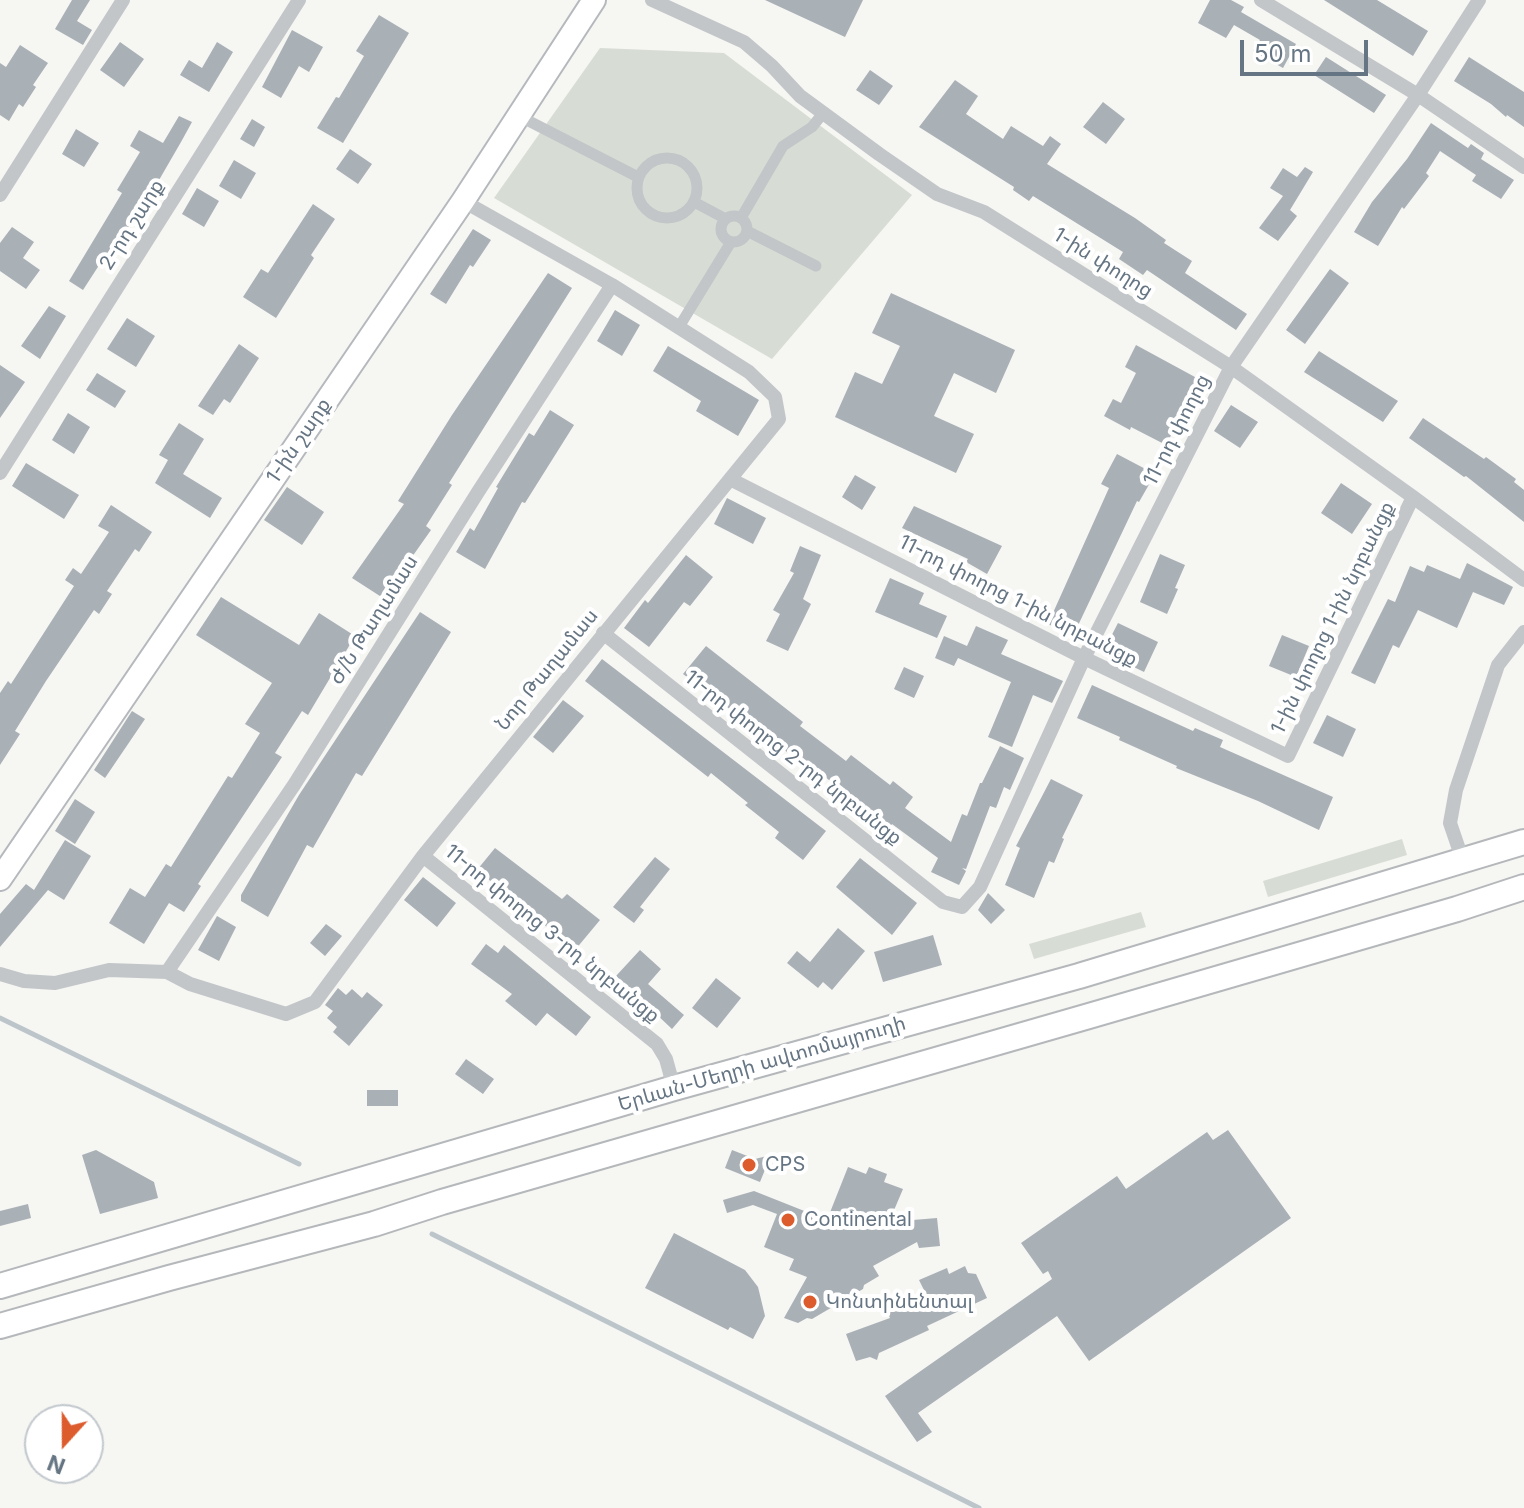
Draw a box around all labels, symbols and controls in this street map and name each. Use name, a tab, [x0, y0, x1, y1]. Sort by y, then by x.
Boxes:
scale bar	[1244, 24, 1372, 74]
text: 50 m	[1254, 39, 1312, 68]
street label: 2-րդ շարք	[95, 175, 169, 275]
street label: 1-ին փողոց	[1049, 223, 1157, 303]
street label: 11-րդ փողոց	[1139, 370, 1215, 490]
street label: 1-ին շարք	[262, 394, 336, 488]
street label: 1-ին փողոց 1-ին նրբանցք	[1266, 498, 1400, 738]
street label: 11-րդ փողոց 1-ին նրբանցք	[895, 530, 1141, 672]
street label: Ժ/Ն Թաղամաս	[325, 551, 423, 689]
street label: Նոր Թաղամաս	[491, 604, 603, 736]
street label: 11-րդ փողոց 2-րդ նրբանցք	[679, 666, 907, 850]
street label: 11-րդ փողոց 3-րդ նրբանցք	[440, 840, 664, 1028]
street label: Երևան-Մեղրի ավտոմայրուղի	[615, 1011, 909, 1117]
place label: CPS	[765, 1153, 805, 1177]
marker: CPS	[740, 1156, 758, 1174]
place label: Continental	[804, 1208, 912, 1232]
marker: Continental	[779, 1211, 797, 1229]
place label: Կոնտինենտալ	[826, 1290, 973, 1314]
marker: Կոնտինենտալ	[801, 1293, 819, 1311]
north arrow	[24, 1404, 104, 1484]
text: N	[44, 1449, 69, 1480]

